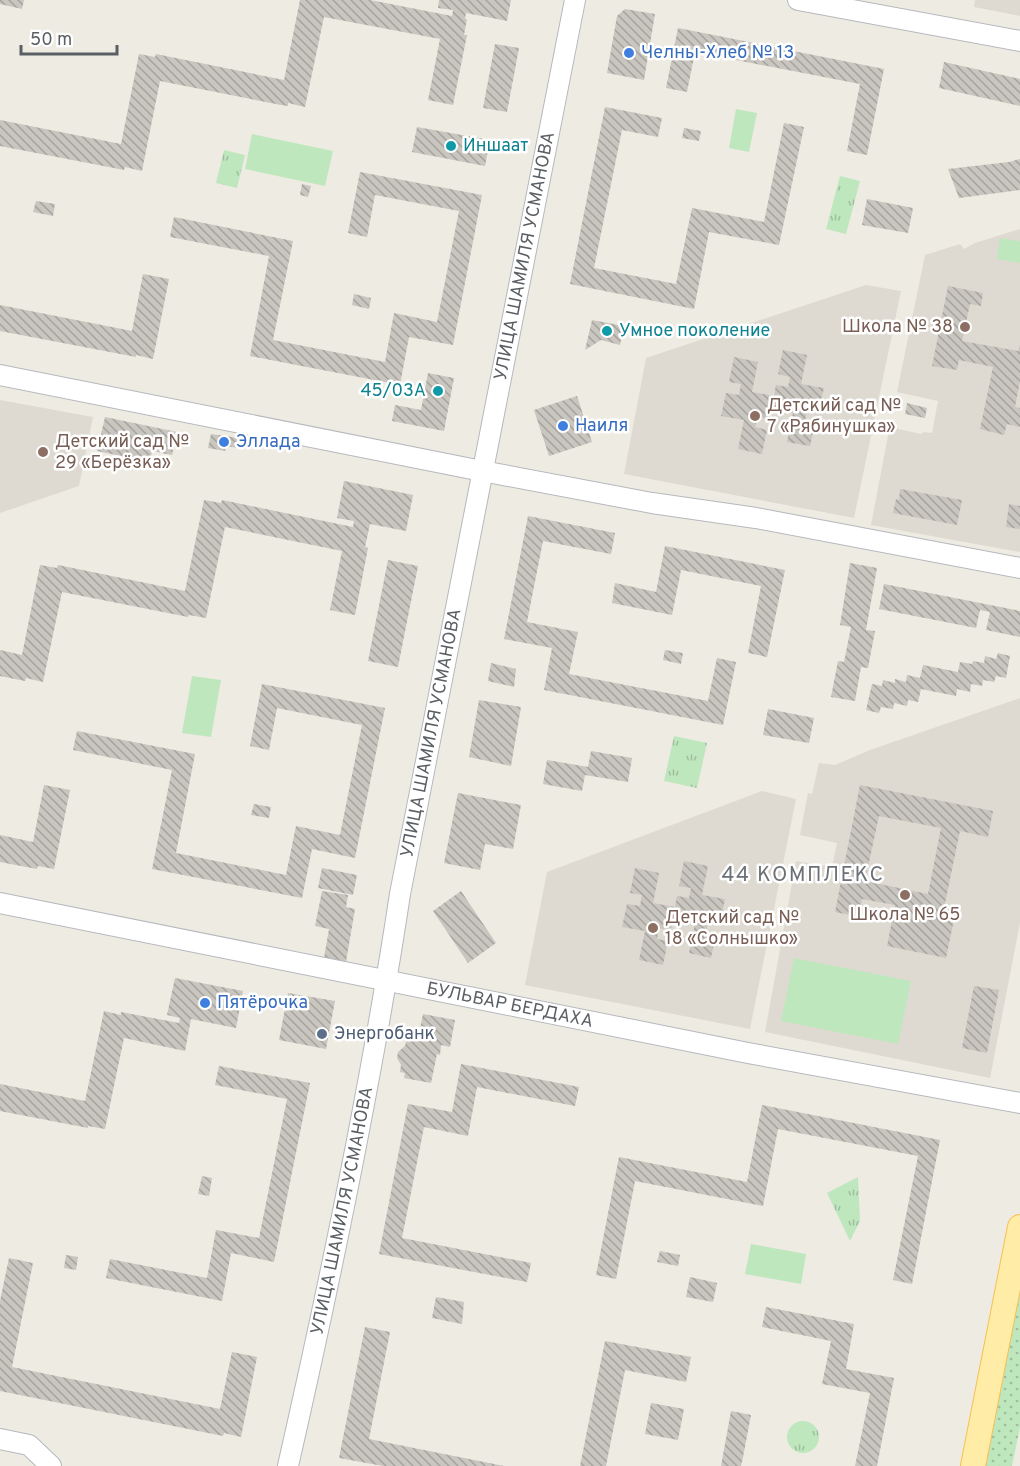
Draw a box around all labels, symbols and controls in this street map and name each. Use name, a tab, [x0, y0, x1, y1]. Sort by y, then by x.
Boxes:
scale bar	[21, 18, 117, 56]
text: 50 m	[30, 29, 72, 52]
place label: Челны-Хлеб № 13	[641, 42, 794, 65]
marker: Челны-Хлеб № 13	[622, 46, 636, 60]
street label: УЛИЦА ШАМИЛЯ УСМАНОВА	[489, 130, 560, 382]
place label: Иншаат	[463, 135, 528, 158]
marker: Иншаат	[444, 139, 458, 153]
place label: Школа № 38	[842, 316, 953, 339]
place label: Умное поколение	[619, 320, 770, 343]
marker: Школа № 38	[958, 320, 972, 334]
marker: Умное поколение	[600, 324, 614, 338]
place label: 45/03А	[360, 380, 426, 403]
marker: 45/03А	[431, 384, 445, 398]
place label: Детский сад № 7 «Рябинушка»	[767, 395, 901, 439]
marker: Детский сад № 7 «Рябинушка»	[748, 409, 762, 423]
place label: Наиля	[575, 415, 628, 438]
marker: Наиля	[556, 419, 570, 433]
place label: Детский сад № 29 «Берёзка»	[55, 431, 189, 475]
place label: Эллада	[236, 431, 301, 454]
marker: Эллада	[217, 435, 231, 449]
marker: Детский сад № 29 «Берёзка»	[36, 445, 50, 459]
street label: УЛИЦА ШАМИЛЯ УСМАНОВА	[396, 607, 467, 859]
district label: 44 КОМПЛЕКС	[721, 862, 885, 889]
marker: Школа № 65	[898, 888, 912, 902]
place label: Школа № 65	[850, 904, 961, 927]
place label: Детский сад № 18 «Солнышко»	[665, 907, 799, 951]
marker: Детский сад № 18 «Солнышко»	[646, 921, 660, 935]
street label: БУЛЬВАР БЕРДАХА	[425, 977, 595, 1033]
place label: Пятёрочка	[217, 992, 308, 1015]
marker: Пятёрочка	[198, 996, 212, 1010]
place label: Энергобанк	[334, 1023, 435, 1046]
marker: Энергобанк	[315, 1027, 329, 1041]
street label: УЛИЦА ШАМИЛЯ УСМАНОВА	[306, 1085, 379, 1337]

